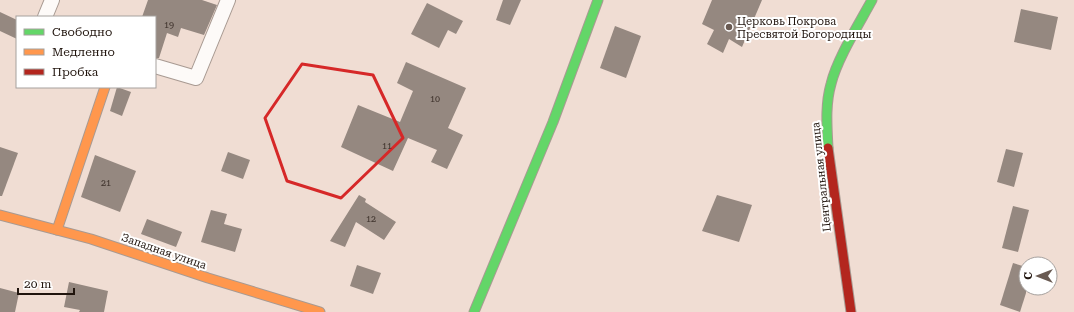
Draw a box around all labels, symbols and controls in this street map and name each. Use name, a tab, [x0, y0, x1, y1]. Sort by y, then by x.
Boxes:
place label: Церковь Покрова Пресвятой Богородицы	[737, 15, 872, 41]
legend	[16, 16, 156, 88]
house number: 19	[164, 20, 174, 30]
marker: Церковь Покрова Пресвятой Богородицы	[724, 22, 734, 32]
text: Свободно	[52, 25, 112, 39]
text: Медленно	[52, 45, 115, 59]
text: Пробка	[52, 65, 99, 79]
house number: 10	[430, 94, 440, 104]
street label: Центральная улица	[809, 121, 834, 232]
house number: 11	[382, 141, 392, 151]
house number: 21	[101, 178, 111, 188]
house number: 12	[366, 214, 376, 224]
street label: Западная улица	[120, 231, 208, 272]
north arrow	[1018, 256, 1058, 296]
scale bar	[18, 270, 74, 296]
text: С	[1022, 272, 1035, 280]
text: 20 m	[24, 277, 51, 291]

